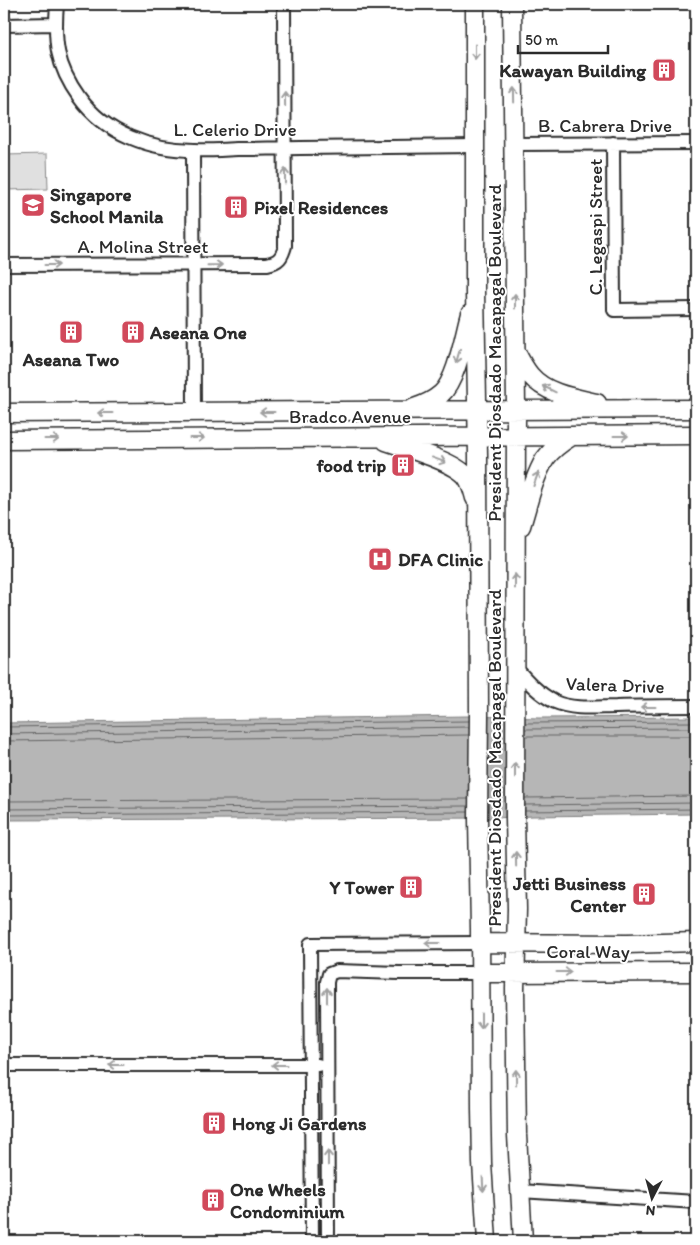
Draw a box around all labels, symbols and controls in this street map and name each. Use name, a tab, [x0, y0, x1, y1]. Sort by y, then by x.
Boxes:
scale bar	[518, 22, 608, 54]
text: 50 m	[525, 31, 558, 49]
one-way arrow	[470, 44, 480, 60]
building icon: Kawayan Building	[651, 57, 677, 83]
place label: Kawayan Building	[499, 59, 647, 82]
one-way arrow	[509, 87, 518, 103]
one-way arrow	[280, 92, 290, 108]
street label: B. Cabrera Drive	[538, 114, 672, 137]
street label: L. Celerio Drive	[173, 118, 297, 141]
street label: C. Legaspi Street	[584, 159, 607, 295]
one-way arrow	[280, 168, 290, 184]
place label: Singapore School Manila	[50, 183, 164, 228]
street label: President Diosdado Macapagal Boulevard	[483, 184, 506, 522]
school or university icon: Singapore School Manila	[20, 192, 46, 218]
building icon: Pixel Residences	[223, 194, 249, 220]
place label: Pixel Residences	[254, 196, 389, 219]
street label: A. Molina Street	[78, 235, 208, 258]
one-way arrow	[44, 260, 60, 270]
one-way arrow	[206, 260, 223, 270]
one-way arrow	[510, 293, 520, 310]
building icon: Aseana Two	[58, 319, 84, 345]
building icon: Aseana One	[120, 319, 146, 345]
place label: Aseana One	[149, 321, 247, 344]
place label: Aseana Two	[22, 348, 120, 371]
one-way arrow	[453, 348, 463, 364]
one-way arrow	[542, 383, 557, 393]
street label: Bradco Avenue	[289, 405, 411, 428]
one-way arrow	[260, 407, 276, 417]
one-way arrow	[97, 408, 113, 417]
one-way arrow	[612, 431, 629, 441]
one-way arrow	[189, 433, 205, 443]
one-way arrow	[44, 434, 60, 444]
building icon: food trip	[390, 452, 416, 478]
place label: food trip	[317, 454, 386, 477]
one-way arrow	[430, 456, 446, 465]
one-way arrow	[532, 472, 541, 487]
hospital icon: DFA Clinic	[367, 546, 393, 572]
place label: DFA Clinic	[398, 548, 483, 571]
one-way arrow	[510, 574, 520, 590]
street label: President Diosdado Macapagal Boulevard	[483, 589, 506, 927]
street label: Valera Drive	[565, 672, 665, 698]
one-way arrow	[640, 702, 656, 711]
one-way arrow	[510, 762, 520, 778]
one-way arrow	[511, 852, 521, 868]
place label: Jetti Business Center	[512, 872, 627, 917]
building icon: Y Tower	[398, 874, 424, 900]
place label: Y Tower	[328, 876, 395, 899]
building icon: Jetti Business Center	[631, 881, 657, 907]
one-way arrow	[424, 938, 440, 948]
street label: Coral Way	[546, 940, 630, 963]
one-way arrow	[556, 967, 572, 977]
one-way arrow	[322, 987, 332, 1004]
one-way arrow	[476, 1013, 485, 1029]
one-way arrow	[109, 1060, 125, 1070]
one-way arrow	[271, 1060, 288, 1070]
one-way arrow	[511, 1069, 521, 1086]
building icon: Hong Ji Gardens	[201, 1110, 227, 1136]
place label: Hong Ji Gardens	[232, 1112, 367, 1135]
one-way arrow	[323, 1150, 333, 1166]
north arrow	[628, 1172, 678, 1222]
one-way arrow	[478, 1176, 487, 1192]
place label: One Wheels Condominium	[230, 1178, 345, 1223]
building icon: One Wheels Condominium	[200, 1187, 226, 1213]
text: N	[645, 1201, 656, 1219]

